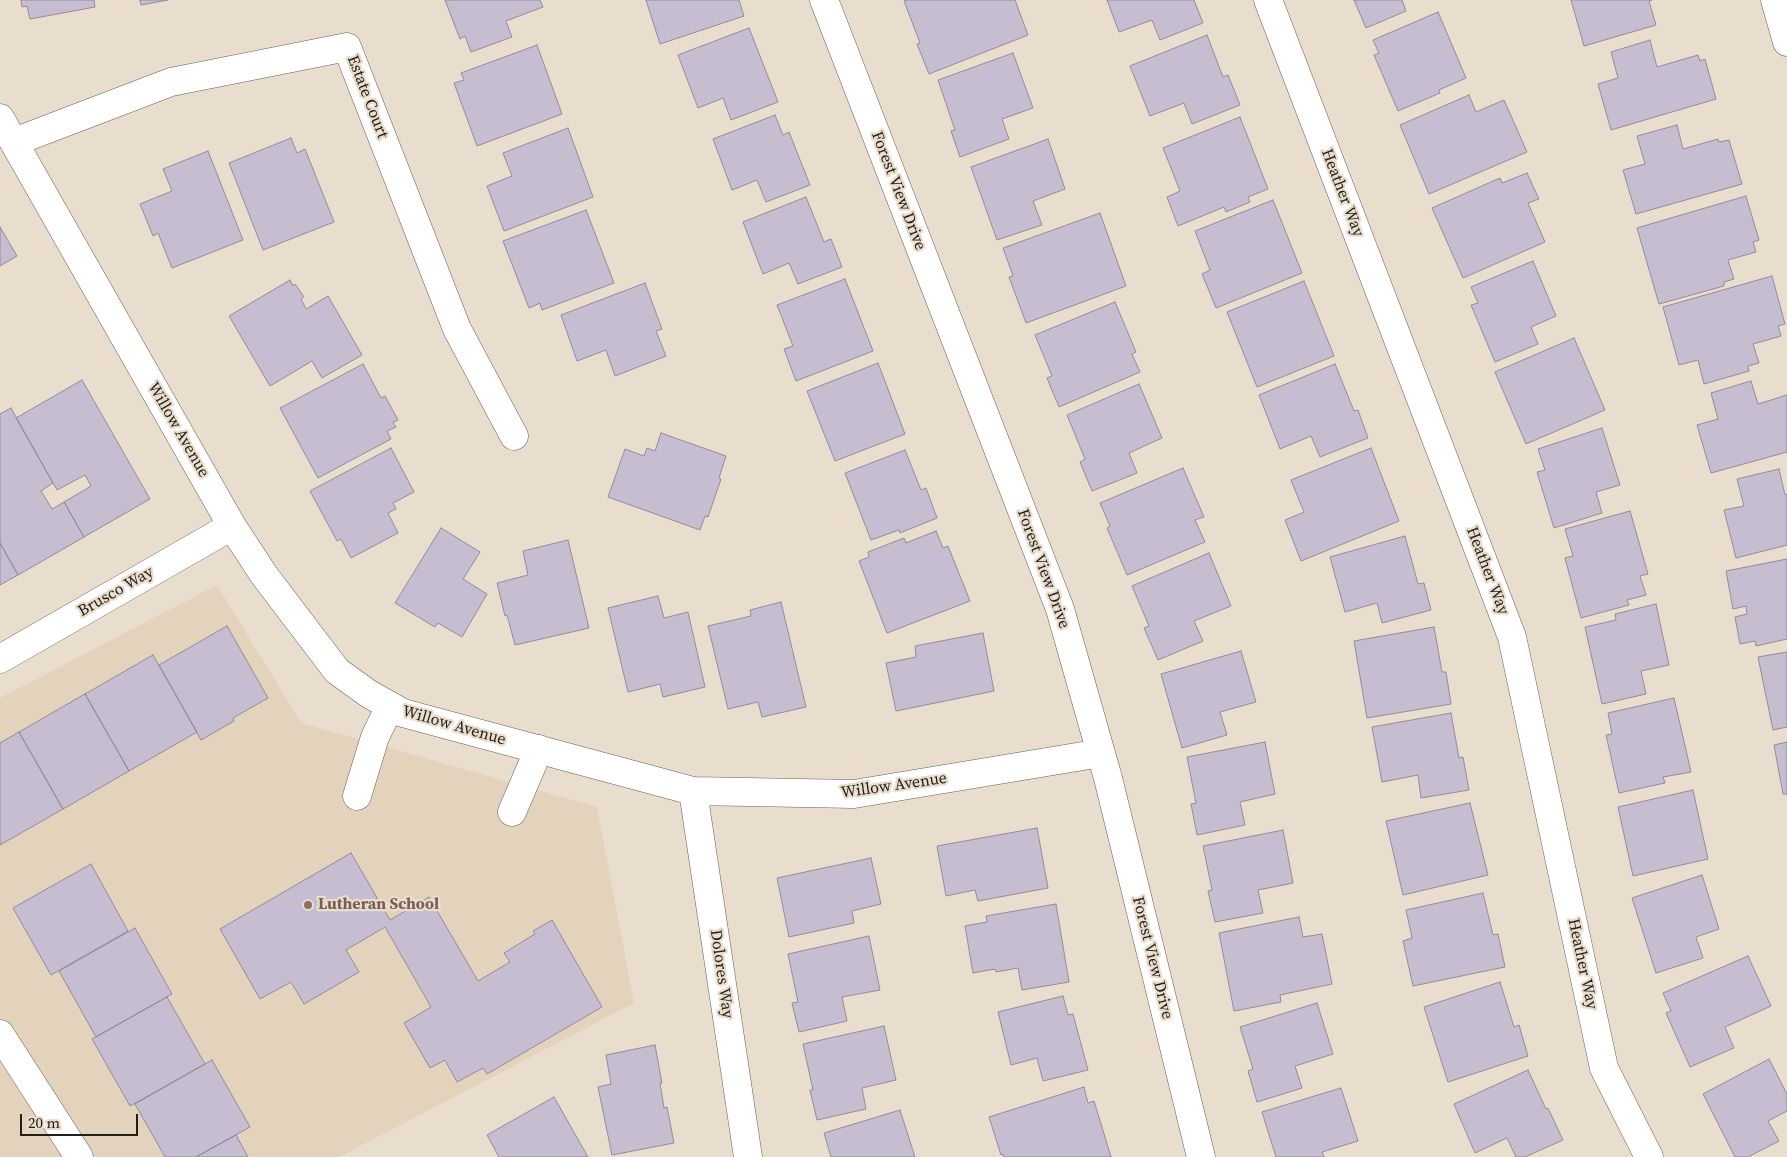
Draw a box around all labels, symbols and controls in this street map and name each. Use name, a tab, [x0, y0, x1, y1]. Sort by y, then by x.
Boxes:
street label: Estate Court	[342, 53, 392, 141]
street label: Forest View Drive	[867, 129, 929, 253]
street label: Heather Way	[1316, 146, 1368, 240]
street label: Willow Avenue	[143, 379, 213, 481]
street label: Forest View Drive	[1012, 507, 1074, 631]
street label: Heather Way	[1461, 524, 1513, 618]
street label: Brusco Way	[75, 563, 157, 621]
street label: Willow Avenue	[400, 702, 508, 750]
street label: Willow Avenue	[840, 769, 948, 803]
place label: Lutheran School	[318, 895, 439, 915]
street label: Forest View Drive	[1127, 895, 1177, 1021]
marker: Lutheran School	[302, 899, 314, 911]
street label: Heather Way	[1563, 917, 1601, 1011]
street label: Dolores Way	[705, 928, 737, 1020]
scale bar	[22, 1104, 140, 1136]
text: 20 m	[28, 1112, 60, 1133]

